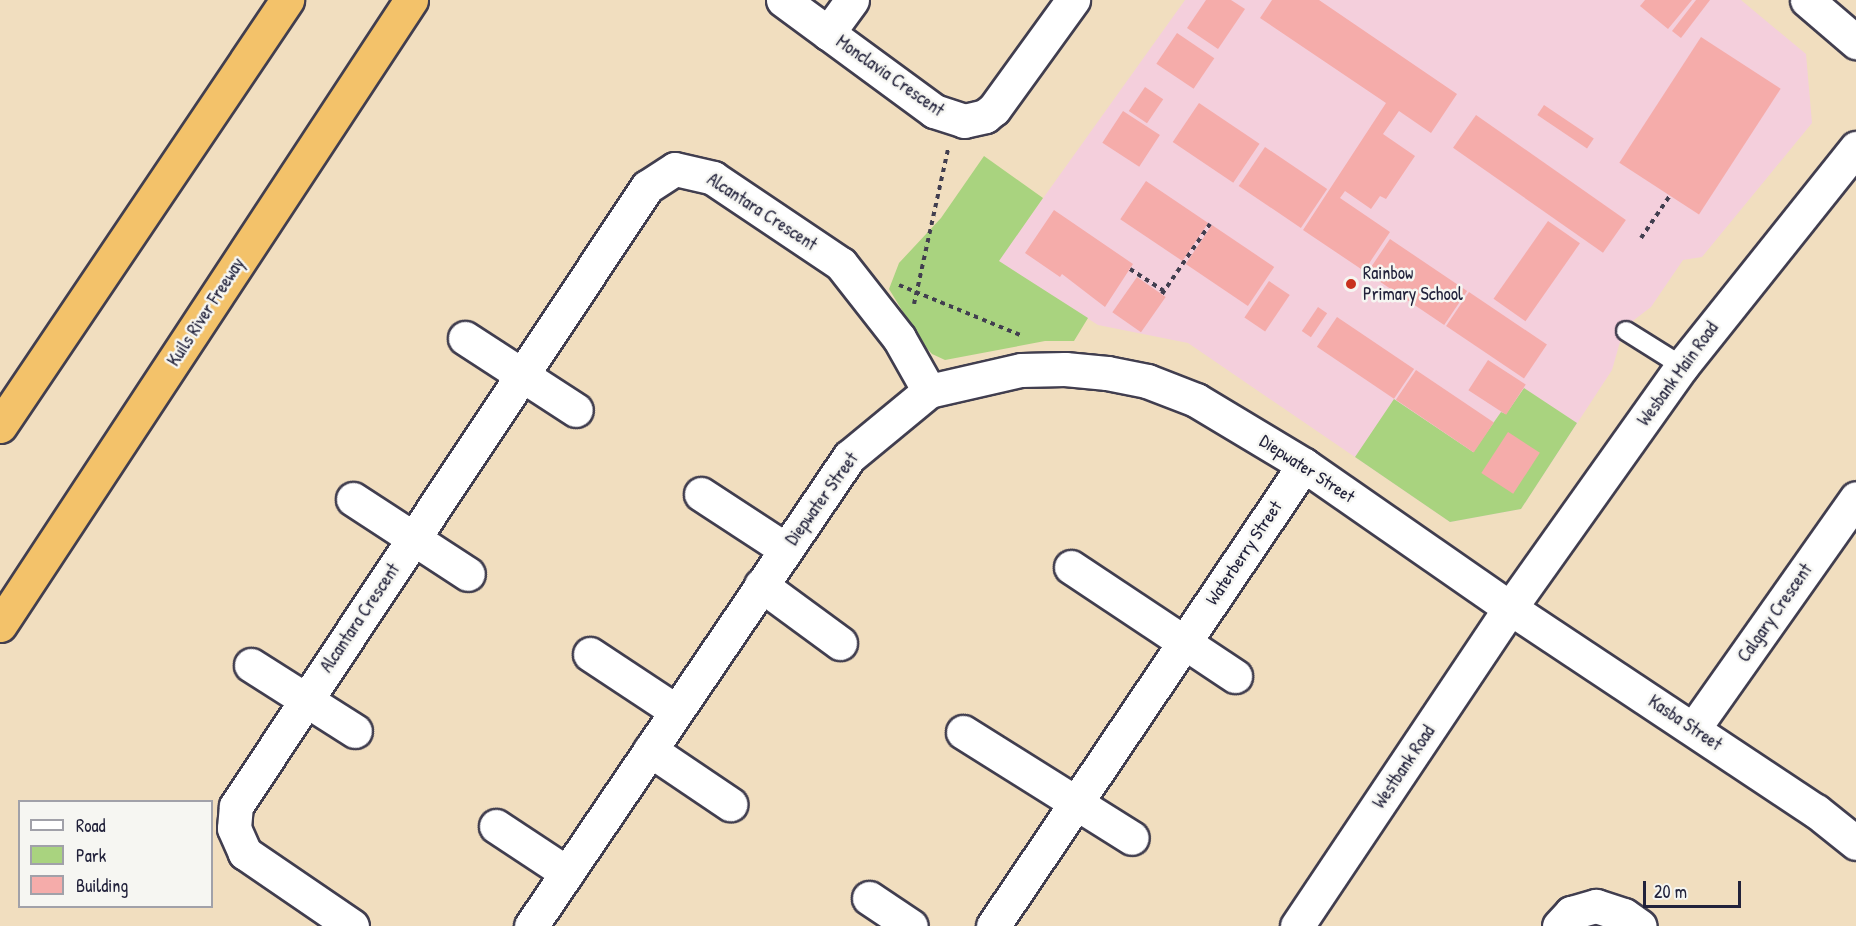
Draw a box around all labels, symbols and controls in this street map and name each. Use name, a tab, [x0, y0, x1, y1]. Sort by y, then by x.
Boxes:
street label: Monclavia Crescent	[832, 31, 948, 121]
street label: Alcantara Crescent	[703, 168, 821, 256]
street label: Kuils River Freeway	[163, 254, 249, 370]
place label: Rainbow Primary School	[1363, 263, 1463, 306]
marker: Rainbow Primary School	[1344, 277, 1358, 291]
street label: Wesbank Main Road	[1633, 318, 1723, 430]
street label: Diepwater Street	[1255, 430, 1359, 508]
street label: Diepwater Street	[781, 448, 863, 550]
street label: Waterberry Street	[1201, 497, 1287, 609]
street label: Alcantara Crescent	[316, 560, 404, 676]
street label: Calgary Crescent	[1733, 560, 1817, 666]
street label: Kasba Street	[1644, 691, 1726, 755]
street label: Westbank Road	[1368, 722, 1440, 812]
legend	[18, 800, 213, 908]
text: Road	[76, 813, 106, 838]
text: Park	[76, 843, 106, 868]
scale bar	[1646, 869, 1744, 907]
text: Building	[76, 873, 128, 898]
text: 20 m	[1654, 879, 1687, 904]

